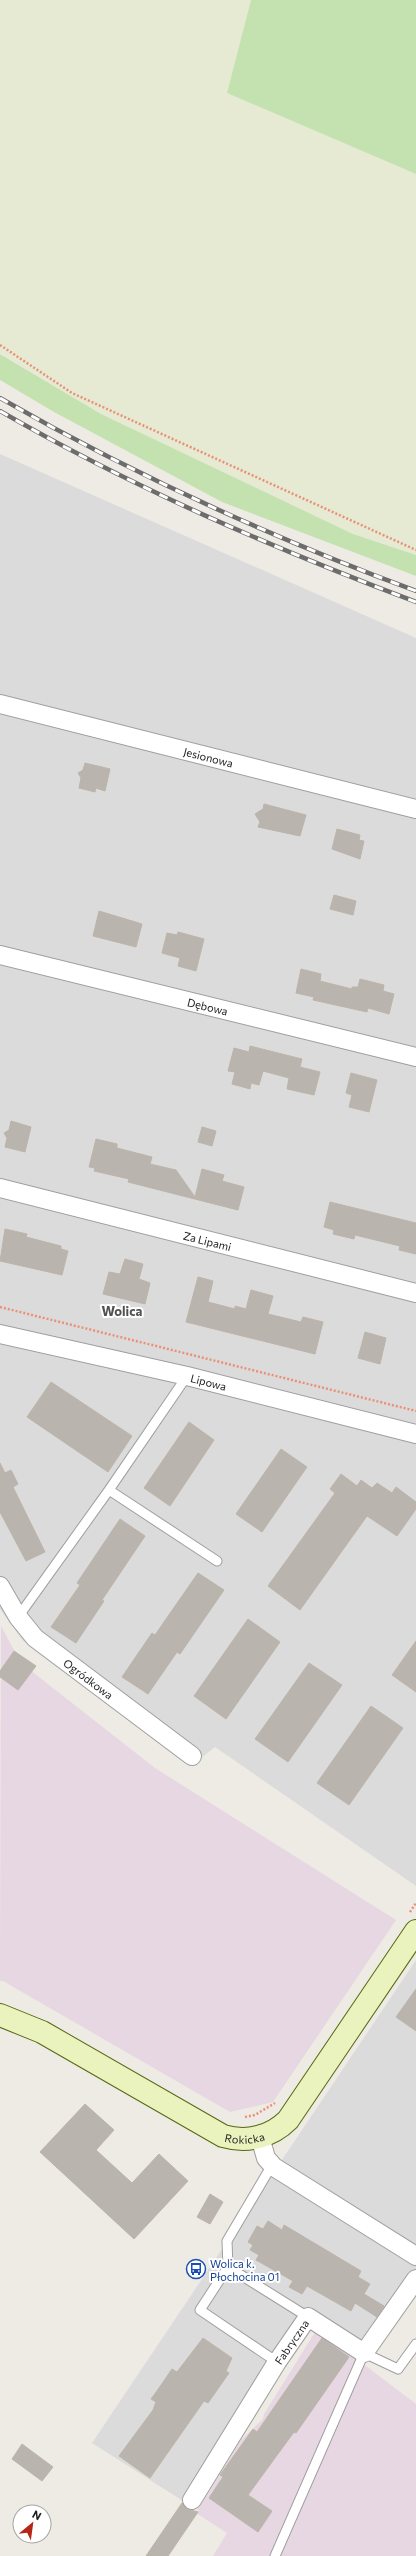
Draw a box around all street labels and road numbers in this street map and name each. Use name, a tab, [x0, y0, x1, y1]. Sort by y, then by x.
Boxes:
street label: Jesionowa	[182, 744, 235, 769]
street label: Dębowa	[186, 995, 229, 1017]
street label: Za Lipami	[182, 1228, 233, 1253]
street label: Lipowa	[189, 1371, 228, 1392]
street label: Ogródkowa	[61, 1656, 116, 1701]
street label: Rokicka	[224, 2129, 266, 2145]
street label: Fabryczna	[271, 2317, 311, 2366]

